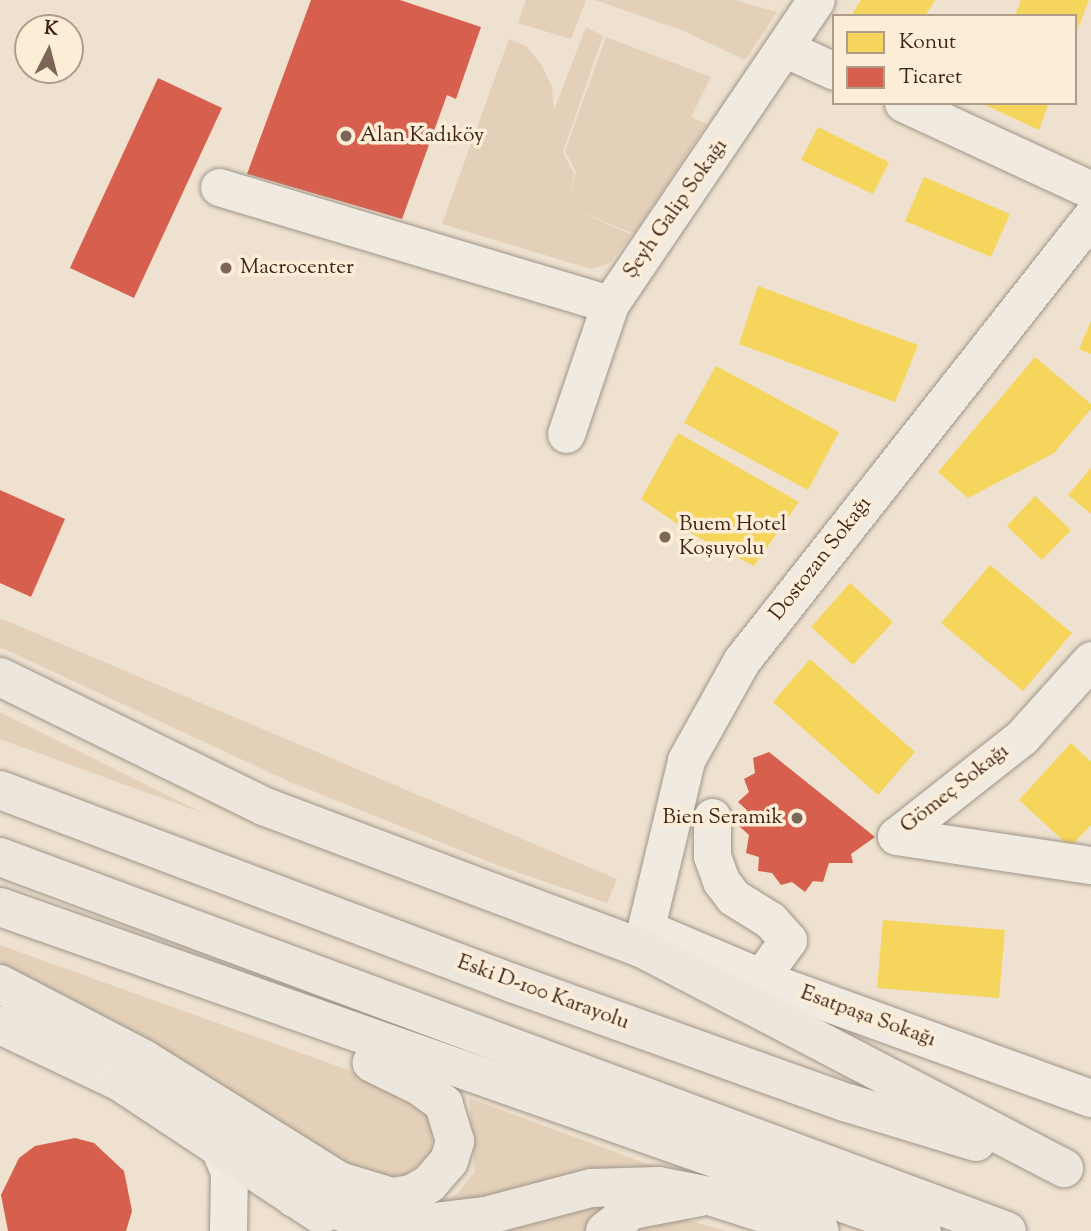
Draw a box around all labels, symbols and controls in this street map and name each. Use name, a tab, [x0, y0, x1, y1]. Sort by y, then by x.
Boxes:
north arrow	[14, 14, 84, 84]
legend	[832, 14, 1077, 105]
text: K	[43, 15, 59, 44]
text: Konut	[899, 28, 956, 58]
text: Ticaret	[899, 63, 962, 93]
place label: Alan Kadıköy	[360, 123, 484, 149]
marker: Alan Kadıköy	[338, 128, 354, 144]
street label: Şeyh Galip Sokağı	[618, 134, 734, 284]
place label: Macrocenter	[240, 255, 354, 281]
marker: Macrocenter	[218, 260, 234, 276]
street label: Dostozan Sokağı	[765, 492, 877, 626]
place label: Buem Hotel Koşuyolu	[679, 512, 787, 562]
marker: Buem Hotel Koşuyolu	[657, 529, 673, 545]
street label: Gömeç Sokağı	[896, 739, 1014, 839]
place label: Bien Seramik	[663, 805, 783, 831]
marker: Bien Seramik	[789, 810, 805, 826]
street label: Eski D-100 Karayolu	[454, 950, 632, 1036]
street label: Esatpaşa Sokağı	[797, 981, 939, 1053]

